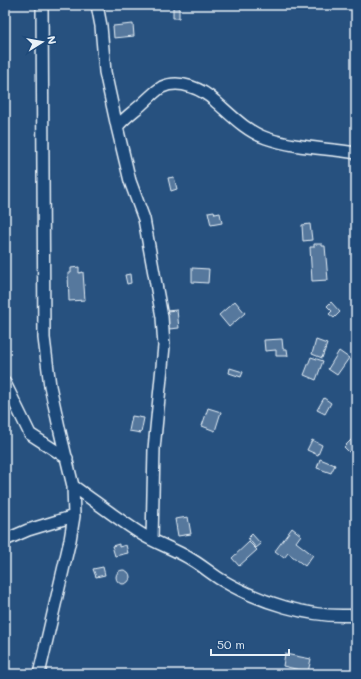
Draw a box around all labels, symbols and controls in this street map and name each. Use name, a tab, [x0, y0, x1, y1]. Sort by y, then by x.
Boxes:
north arrow	[22, 22, 62, 62]
text: N	[44, 34, 60, 46]
scale bar	[211, 631, 289, 657]
text: 50 m	[217, 636, 245, 652]

